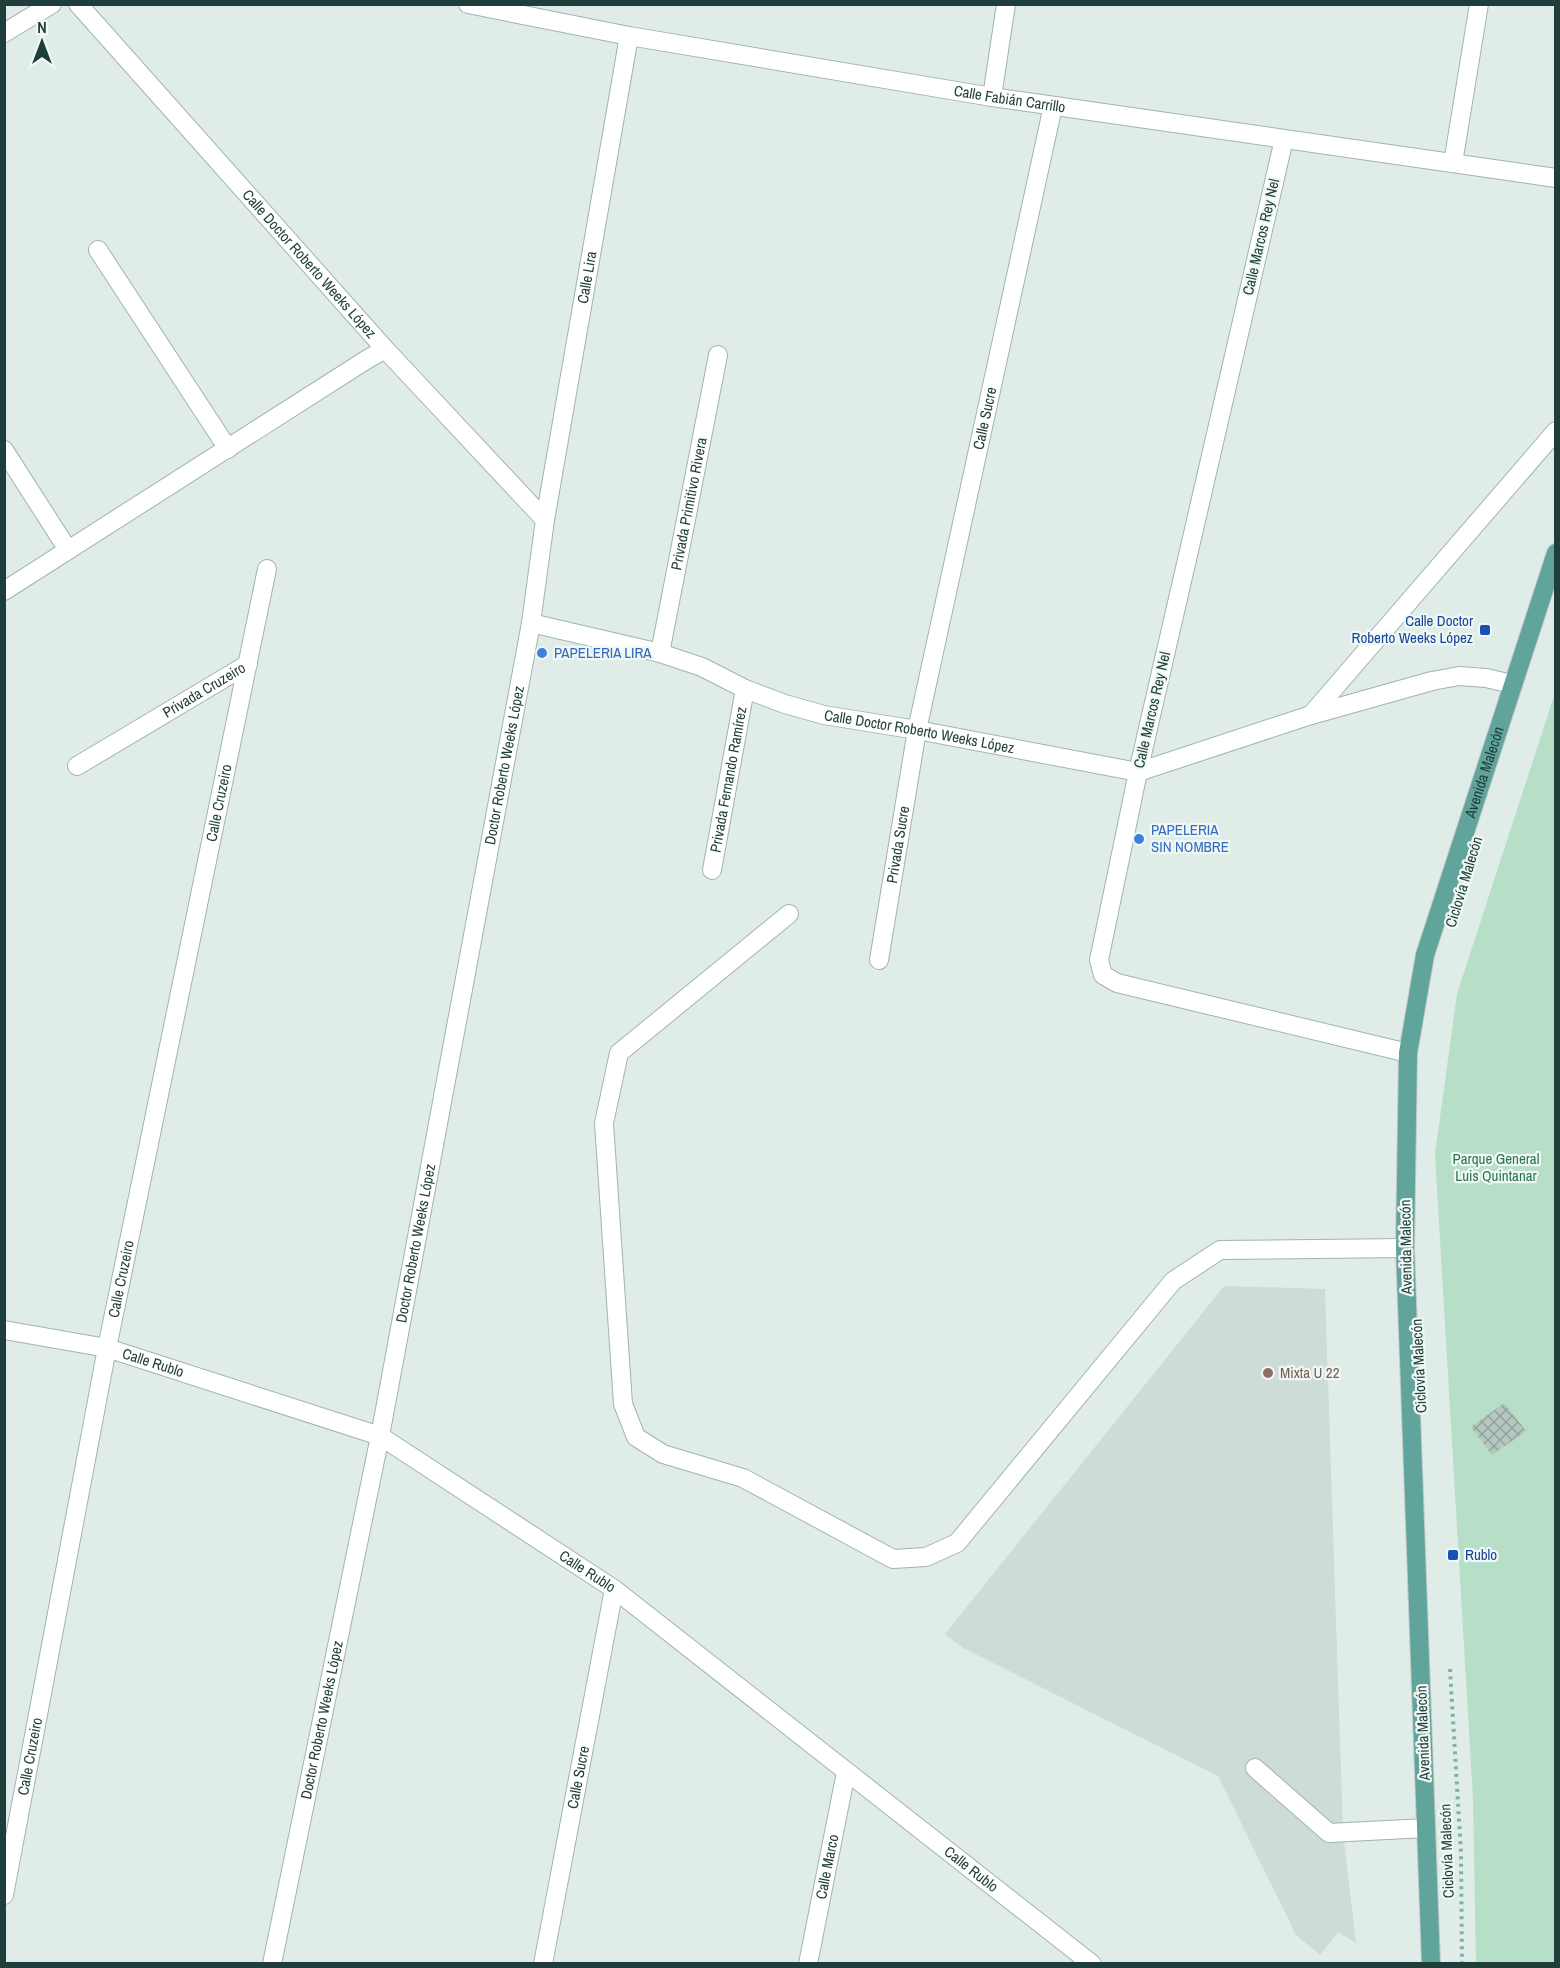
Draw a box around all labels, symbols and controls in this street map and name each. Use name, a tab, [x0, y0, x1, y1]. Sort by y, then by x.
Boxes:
north arrow	[12, 12, 72, 72]
text: N	[37, 16, 47, 38]
street label: Calle Fabián Carrillo	[952, 80, 1067, 117]
street label: Calle Marcos Rey Nel	[1237, 177, 1284, 297]
street label: Calle Doctor Roberto Weeks López	[238, 185, 382, 343]
street label: Calle Lira	[572, 249, 601, 305]
street label: Calle Sucre	[967, 385, 1001, 452]
street label: Privada Primitivo Rivera	[665, 435, 712, 572]
place label: Calle Doctor Roberto Weeks López	[1352, 610, 1473, 648]
marker: Calle Doctor Roberto Weeks López	[1478, 623, 1492, 637]
place label: PAPELERIA LIRA	[554, 642, 652, 663]
marker: PAPELERIA LIRA	[535, 646, 549, 660]
street label: Calle Marcos Rey Nel	[1128, 650, 1175, 770]
street label: Privada Cruzeiro	[159, 657, 249, 723]
street label: Doctor Roberto Weeks López	[479, 684, 529, 847]
street label: Calle Doctor Roberto Weeks López	[823, 704, 1016, 758]
street label: Privada Fernando Ramírez	[704, 705, 752, 854]
street label: Avenida Malecón	[1459, 724, 1509, 822]
street label: Calle Cruzeiro	[200, 762, 237, 844]
street label: Privada Sucre	[881, 804, 914, 885]
place label: PAPELERIA SIN NOMBRE	[1151, 819, 1229, 857]
marker: PAPELERIA SIN NOMBRE	[1132, 832, 1146, 846]
street label: Ciclovía Malecón	[1440, 834, 1487, 930]
park label: Parque General Luis Quintanar	[1453, 1148, 1539, 1186]
street label: Doctor Roberto Weeks López	[390, 1162, 440, 1324]
street label: Avenida Malecón	[1394, 1199, 1417, 1296]
street label: Calle Cruzeiro	[102, 1238, 139, 1320]
street label: Ciclovía Malecón	[1406, 1318, 1431, 1414]
street label: Calle Rublo	[120, 1343, 187, 1382]
place label: Mixta U 22	[1280, 1362, 1340, 1383]
marker: Mixta U 22	[1261, 1366, 1275, 1380]
place label: Rublo	[1465, 1544, 1497, 1565]
street label: Calle Rublo	[555, 1545, 620, 1597]
marker: Rublo	[1446, 1548, 1460, 1562]
street label: Doctor Roberto Weeks López	[295, 1639, 348, 1801]
street label: Avenida Malecón	[1410, 1685, 1435, 1782]
street label: Calle Cruzeiro	[12, 1716, 47, 1797]
street label: Calle Sucre	[562, 1744, 594, 1810]
street label: Ciclovía Malecón	[1434, 1804, 1459, 1899]
street label: Calle Marco	[810, 1832, 843, 1901]
street label: Calle Rublo	[940, 1841, 1003, 1897]

